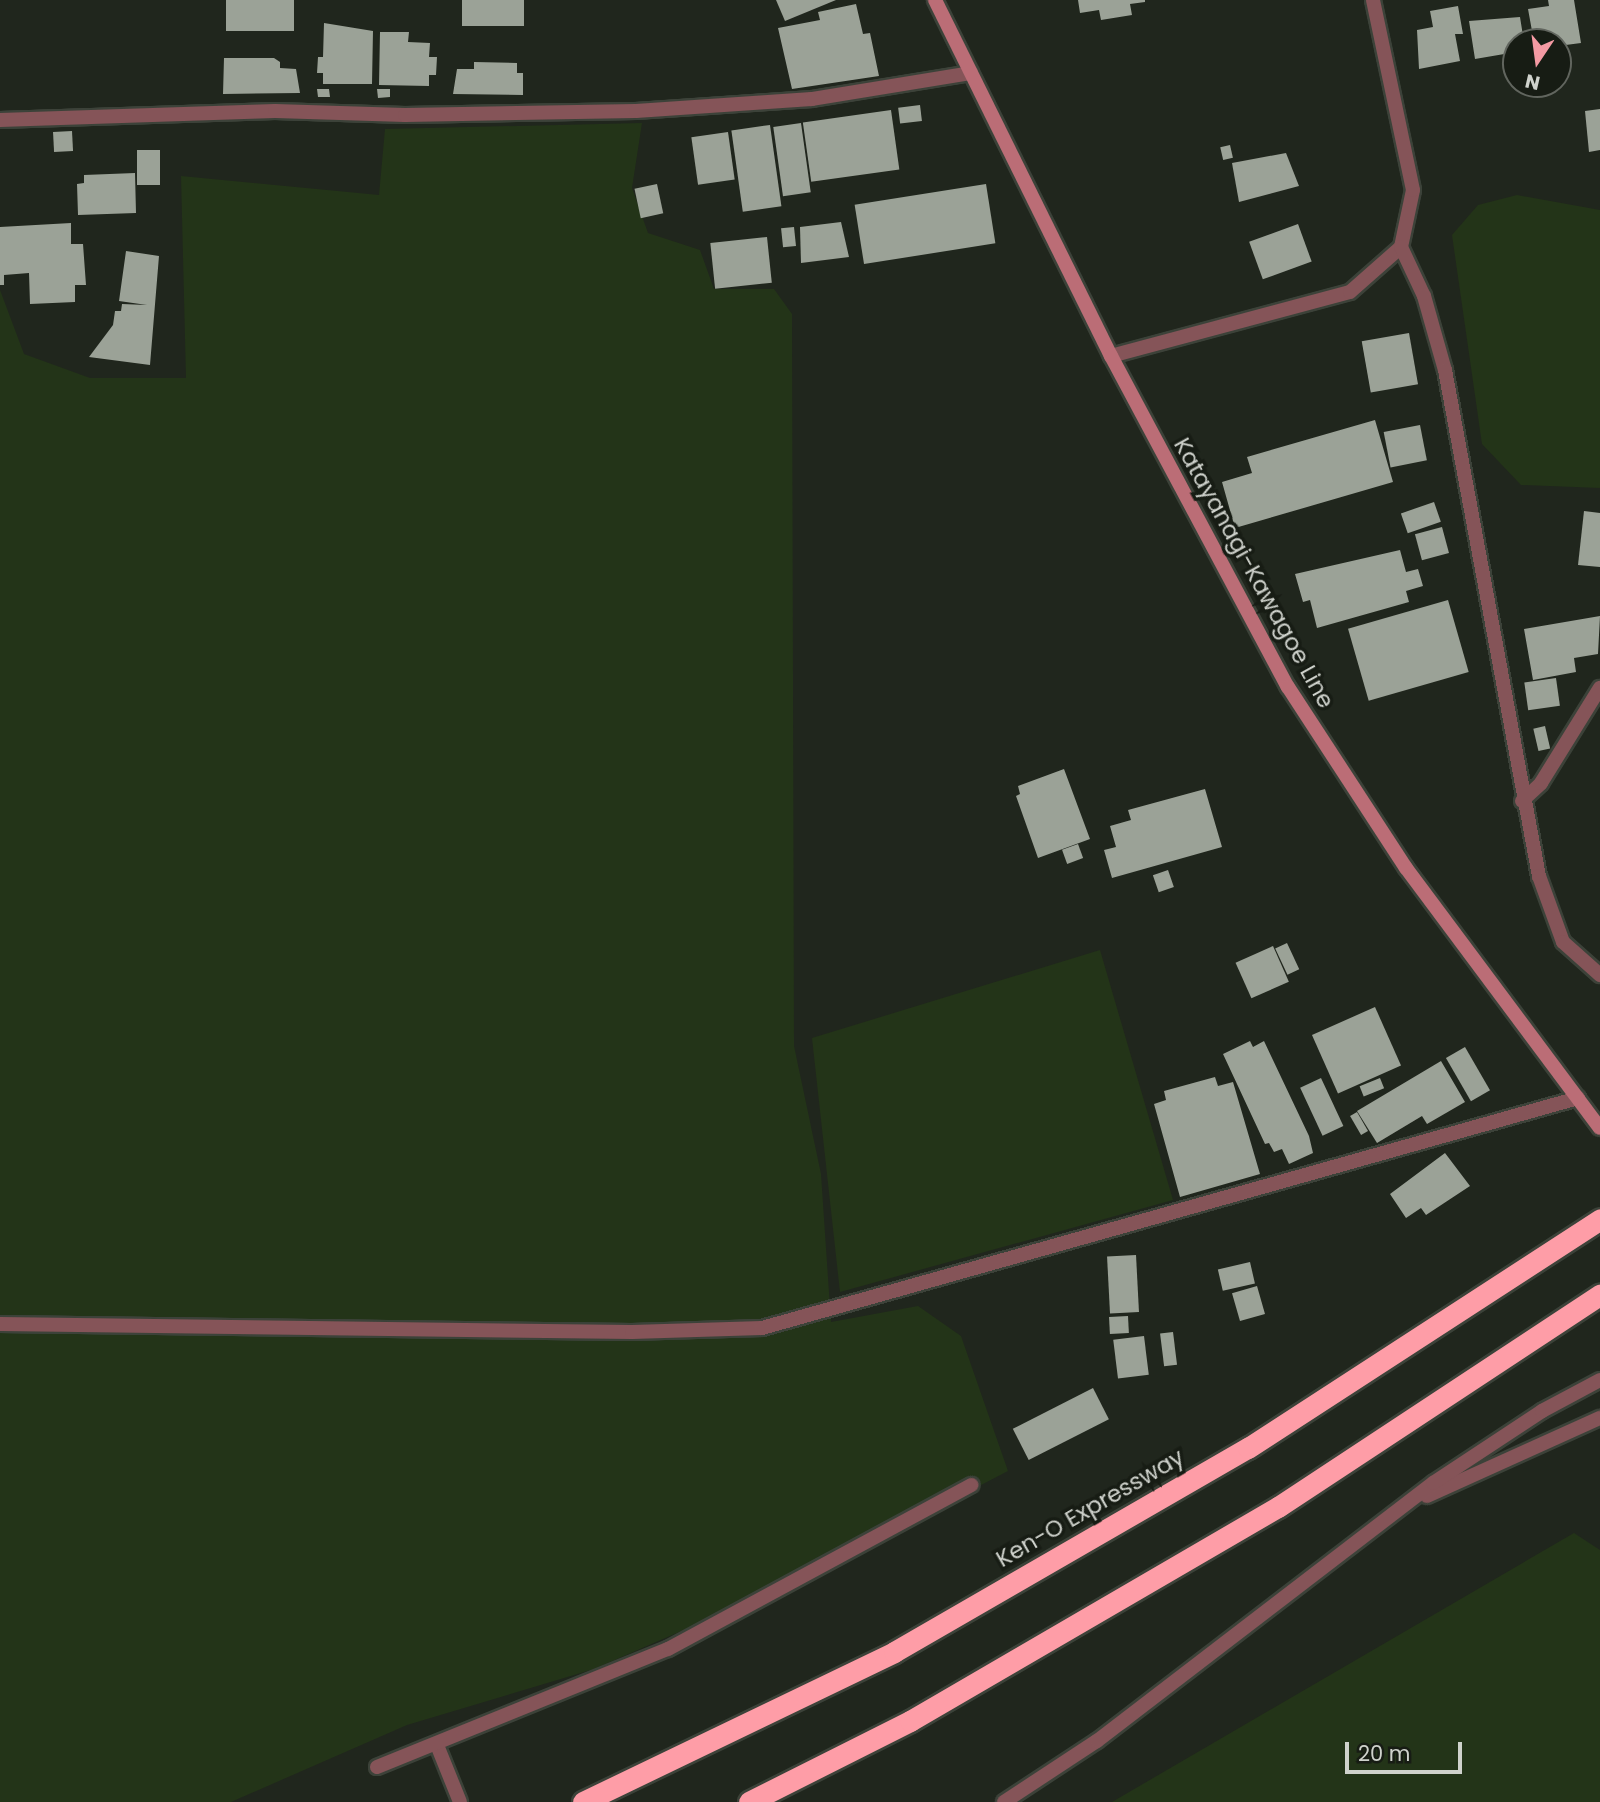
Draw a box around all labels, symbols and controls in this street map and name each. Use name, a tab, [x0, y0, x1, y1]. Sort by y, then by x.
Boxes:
north arrow	[1502, 28, 1572, 98]
text: N	[1523, 67, 1543, 97]
street label: Katayanagi-Kawagoe Line	[1168, 433, 1340, 713]
street label: Ken-O Expressway	[991, 1443, 1189, 1573]
scale bar	[1348, 1728, 1465, 1772]
text: 20 m	[1358, 1739, 1411, 1768]

